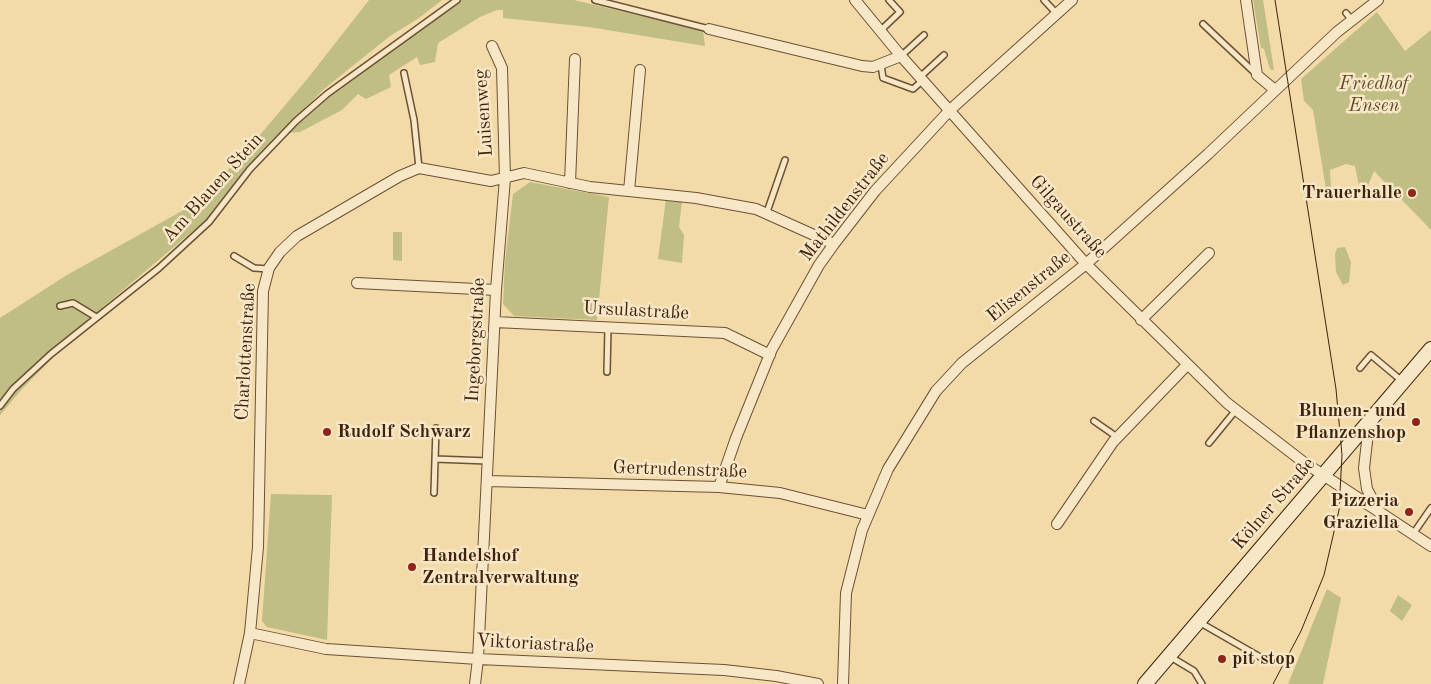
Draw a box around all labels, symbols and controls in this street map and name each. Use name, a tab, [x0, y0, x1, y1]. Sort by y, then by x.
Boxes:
street label: Luisenweg	[470, 68, 498, 158]
park label: Friedhof Ensen	[1339, 73, 1409, 117]
street label: Am Blauen Stein	[158, 129, 268, 247]
street label: Mathildenstraße	[795, 148, 895, 266]
street label: Gilgaustraße	[1025, 171, 1111, 263]
place label: Trauerhalle	[1302, 182, 1402, 204]
marker: Trauerhalle	[1406, 187, 1418, 199]
street label: Elisenstraße	[982, 246, 1076, 328]
street label: Ingeborgstraße	[461, 277, 491, 403]
street label: Charlottenstraße	[231, 283, 261, 421]
street label: Ursulastraße	[582, 297, 690, 325]
place label: Blumen- und Pflanzenshop	[1295, 400, 1406, 444]
marker: Blumen- und Pflanzenshop	[1410, 416, 1422, 428]
place label: Rudolf Schwarz	[337, 421, 471, 443]
marker: Rudolf Schwarz	[321, 426, 333, 438]
street label: Kölner Straße	[1228, 453, 1320, 555]
street label: Gertrudenstraße	[612, 456, 748, 484]
place label: Pizzeria Graziella	[1323, 490, 1399, 534]
marker: Pizzeria Graziella	[1403, 506, 1415, 518]
place label: Handelshof Zentralverwaltung	[422, 545, 579, 589]
marker: Handelshof Zentralverwaltung	[406, 561, 418, 573]
street label: Viktoriastraße	[475, 630, 595, 658]
place label: pit stop	[1232, 648, 1295, 670]
marker: pit stop	[1216, 653, 1228, 665]

